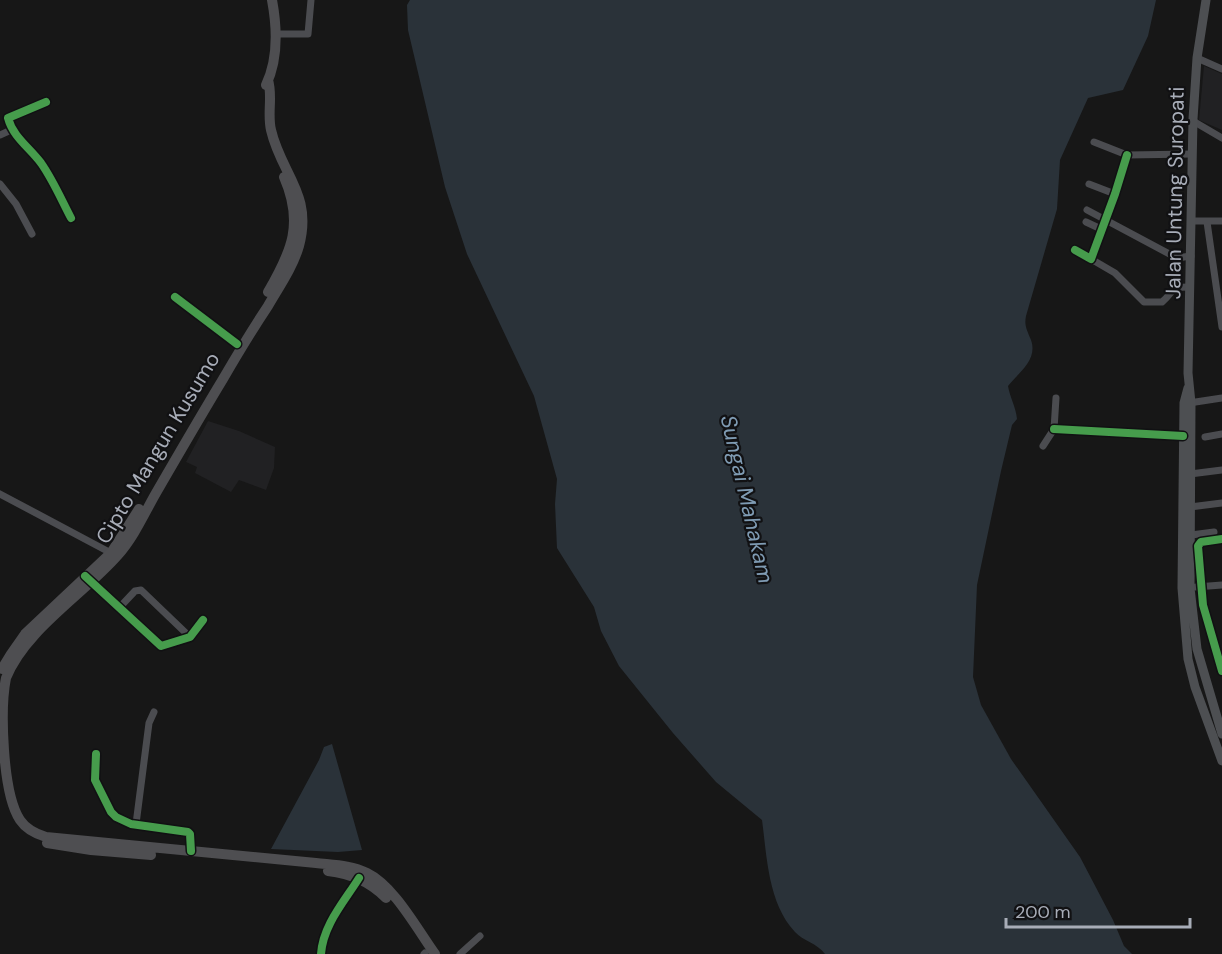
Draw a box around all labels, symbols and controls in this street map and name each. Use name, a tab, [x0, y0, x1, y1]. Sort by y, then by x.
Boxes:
street label: Jalan Untung Suropati	[1159, 86, 1191, 300]
street label: Cipto Mangun Kusumo	[90, 347, 226, 549]
water label: Sungai Mahakam	[714, 412, 780, 586]
scale bar	[1006, 891, 1190, 929]
text: 200 m	[1015, 900, 1071, 924]

